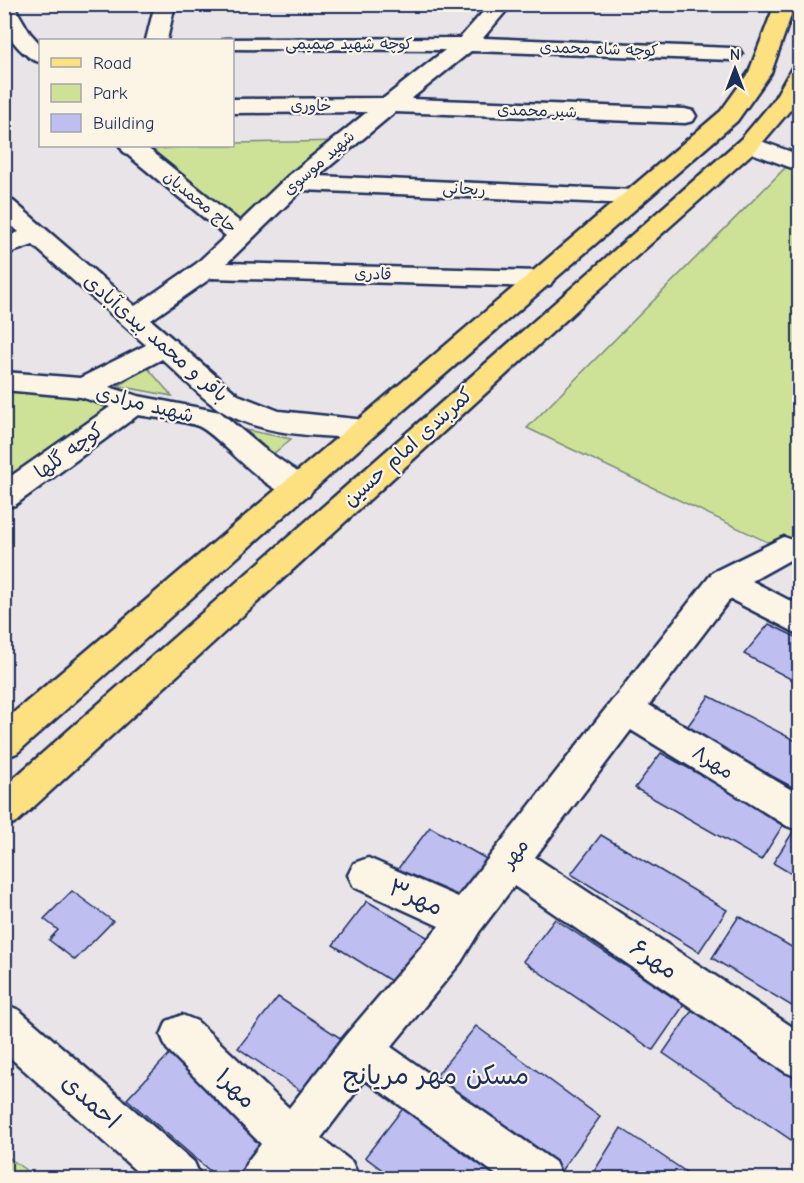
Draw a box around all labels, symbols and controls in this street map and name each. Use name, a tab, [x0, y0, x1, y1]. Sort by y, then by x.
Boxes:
street label: کوچه شهید صمیمی	[285, 35, 413, 54]
street label: کوچه شاه محمدی	[539, 38, 659, 61]
legend	[39, 39, 234, 147]
north arrow	[705, 39, 765, 99]
text: N	[730, 46, 740, 64]
text: Road	[93, 53, 132, 74]
text: Park	[93, 83, 128, 104]
street label: خاوری	[291, 97, 331, 115]
street label: شیر محمدی	[497, 101, 577, 121]
text: Building	[93, 113, 155, 134]
street label: شهید موسوی	[280, 127, 359, 200]
street label: حاج محمدیان	[159, 167, 240, 238]
street label: ریحانی	[442, 179, 486, 200]
street label: قادری	[354, 264, 392, 284]
street label: باقر و محمد بیدی‌آبادی	[79, 269, 233, 407]
street label: شهید مرادی	[94, 381, 196, 427]
street label: کمربندی امام حسین	[338, 383, 480, 513]
street label: کوچه گلها	[30, 418, 108, 484]
street label: مهر۸	[688, 740, 738, 784]
street label: مهر	[495, 834, 533, 874]
street label: مهر۳	[385, 873, 447, 921]
street label: مهر۶	[625, 933, 683, 985]
district label: مسکن مهر مریانج	[343, 1061, 529, 1093]
street label: مهر۱	[210, 1062, 262, 1114]
street label: احمدی	[56, 1068, 126, 1134]

